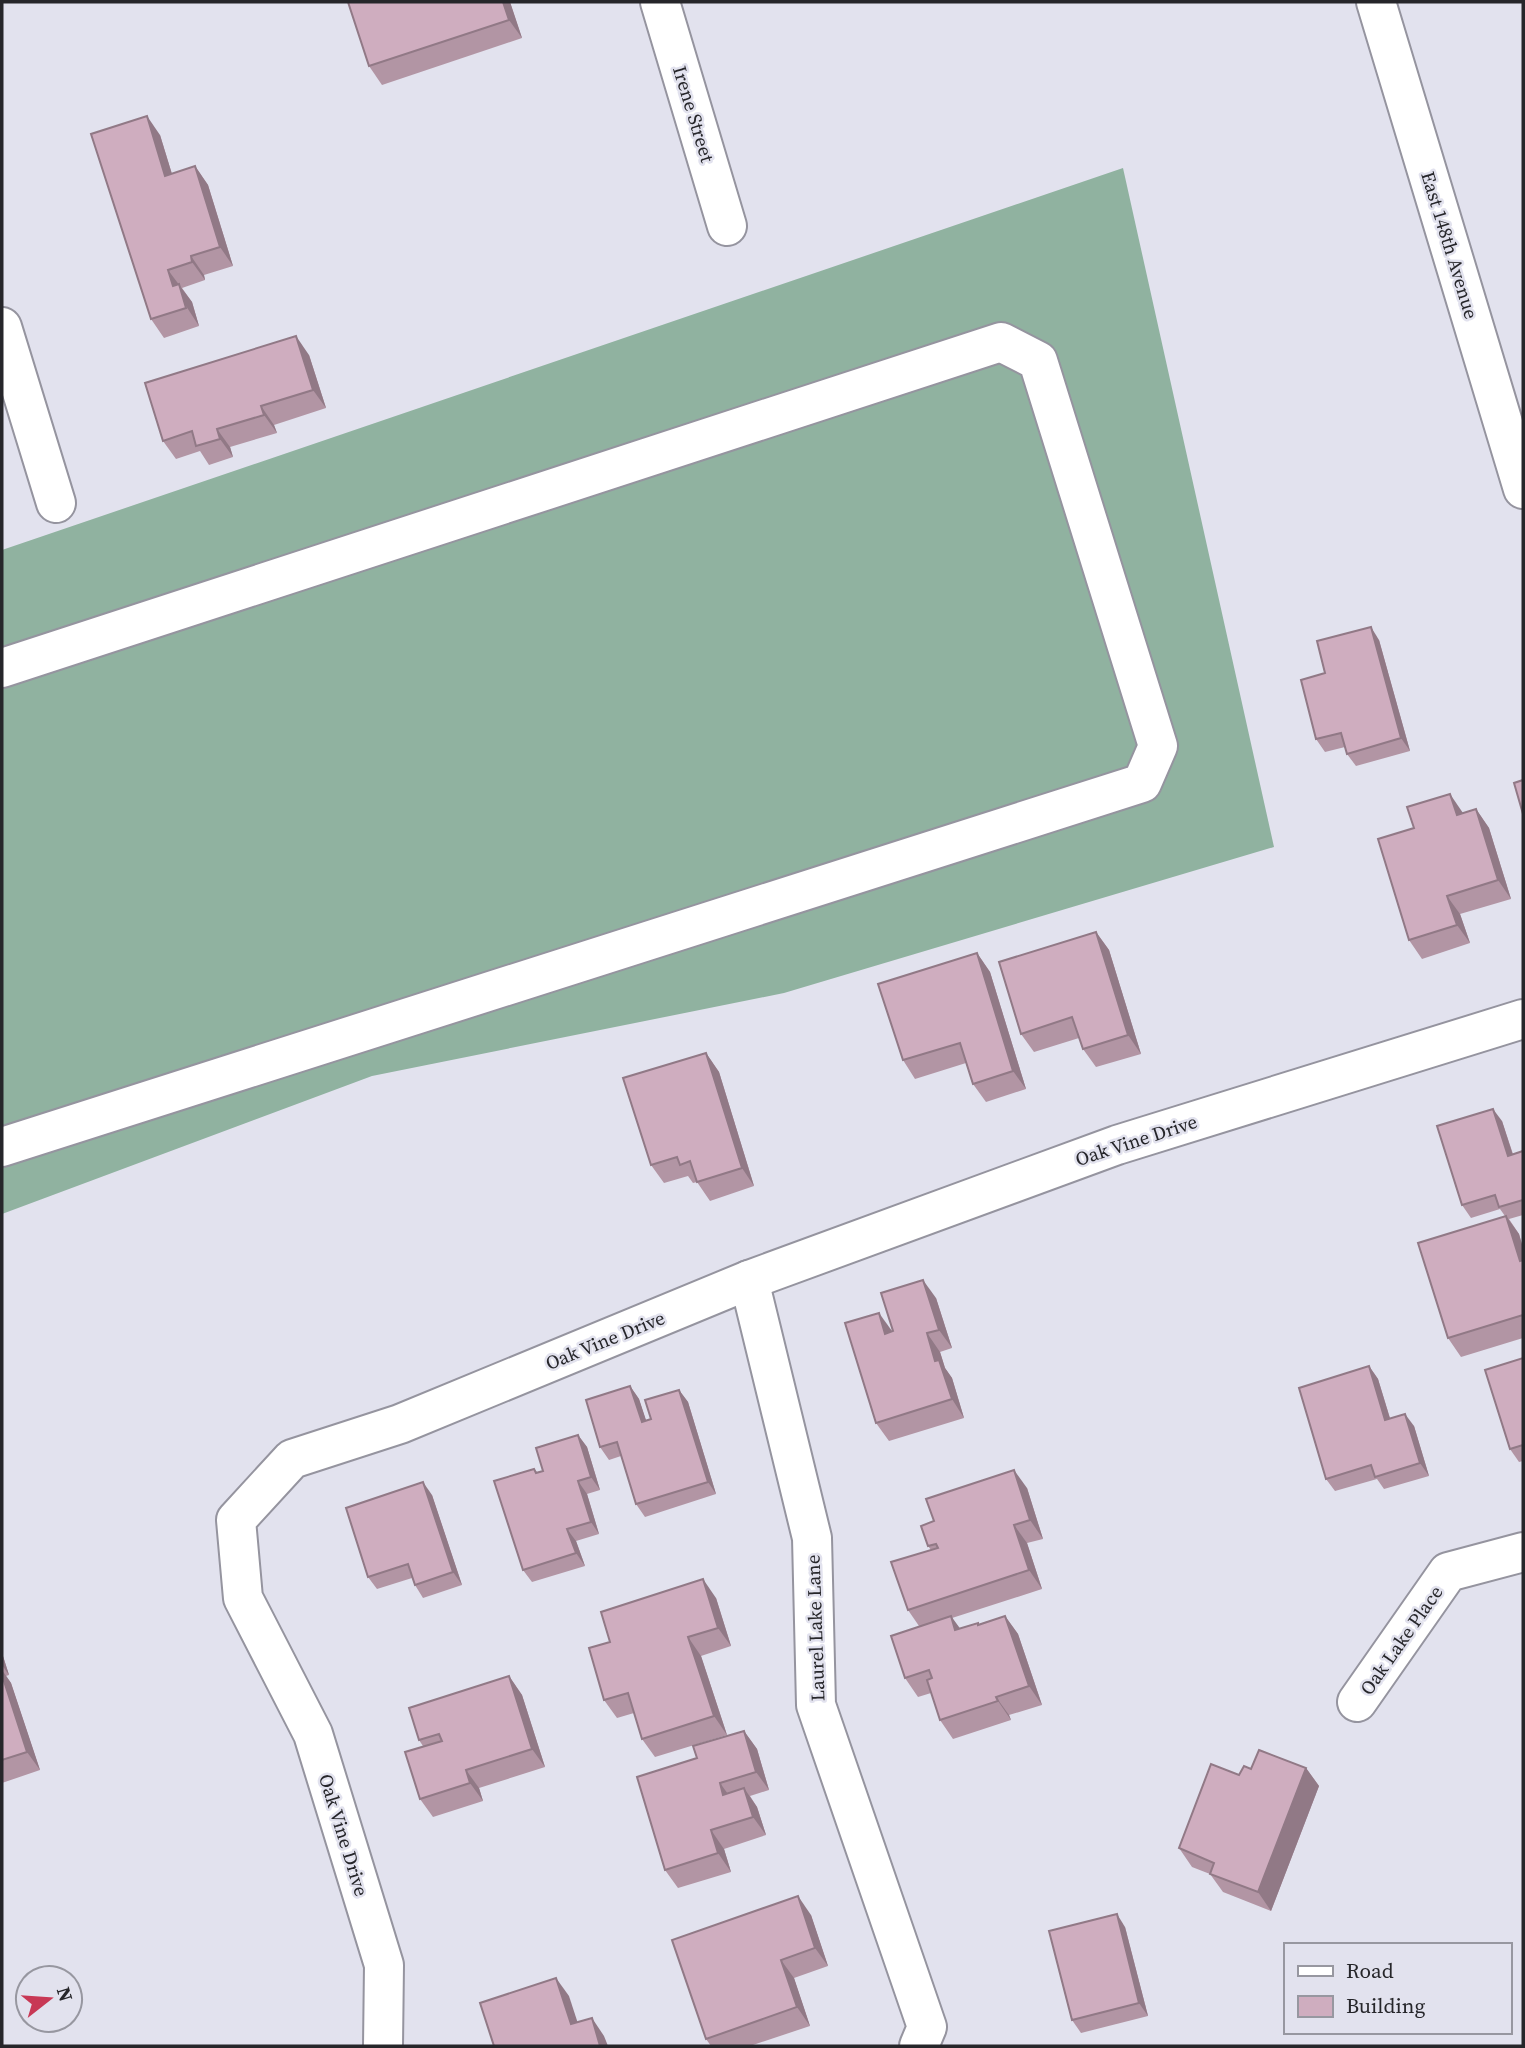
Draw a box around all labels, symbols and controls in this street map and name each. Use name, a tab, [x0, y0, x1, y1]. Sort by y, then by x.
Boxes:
street label: Irene Street	[667, 63, 721, 166]
street label: East 148th Avenue	[1415, 168, 1485, 322]
street label: Oak Vine Drive	[1072, 1108, 1200, 1172]
street label: Oak Vine Drive	[541, 1304, 669, 1376]
street label: Laurel Lake Lane	[799, 1554, 831, 1702]
street label: Oak Lake Place	[1354, 1580, 1448, 1700]
street label: Oak Vine Drive	[313, 1771, 375, 1899]
legend	[1284, 1943, 1511, 2034]
text: Road	[1346, 1956, 1394, 1985]
north arrow	[14, 1964, 84, 2034]
text: N	[51, 1984, 80, 2005]
text: Building	[1346, 1991, 1425, 2020]

